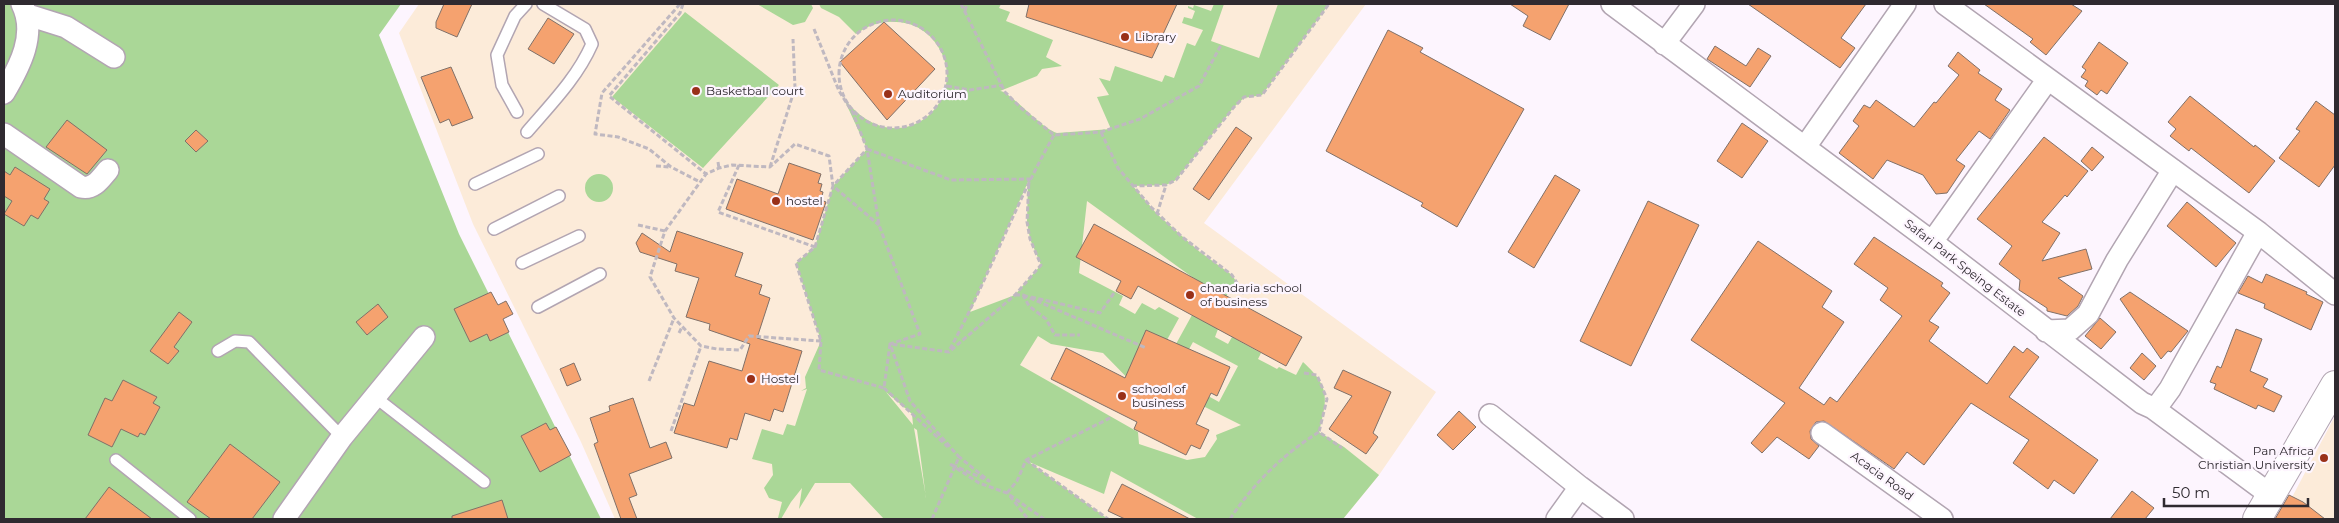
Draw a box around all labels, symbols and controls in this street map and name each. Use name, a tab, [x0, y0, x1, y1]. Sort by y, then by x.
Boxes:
place label: Library	[1135, 29, 1177, 44]
marker: Library	[1119, 31, 1131, 43]
place label: Basketball court	[706, 83, 804, 98]
marker: Basketball court	[690, 85, 702, 97]
place label: Auditorium	[898, 86, 967, 101]
marker: Auditorium	[882, 88, 894, 100]
place label: hostel	[786, 193, 823, 208]
marker: hostel	[770, 195, 782, 207]
street label: Safari Park Speing Estate	[1902, 216, 2029, 320]
place label: chandaria school of business	[1200, 280, 1302, 309]
marker: chandaria school of business	[1184, 289, 1196, 301]
place label: Hostel	[761, 371, 799, 386]
marker: Hostel	[745, 373, 757, 385]
place label: school of business	[1132, 381, 1187, 410]
marker: school of business	[1116, 390, 1128, 402]
place label: Pan Africa Christian University	[2198, 443, 2314, 472]
street label: Acacia Road	[1848, 448, 1917, 503]
marker: Pan Africa Christian University	[2318, 452, 2330, 464]
scale bar	[2164, 476, 2308, 508]
text: 50 m	[2172, 483, 2210, 502]

